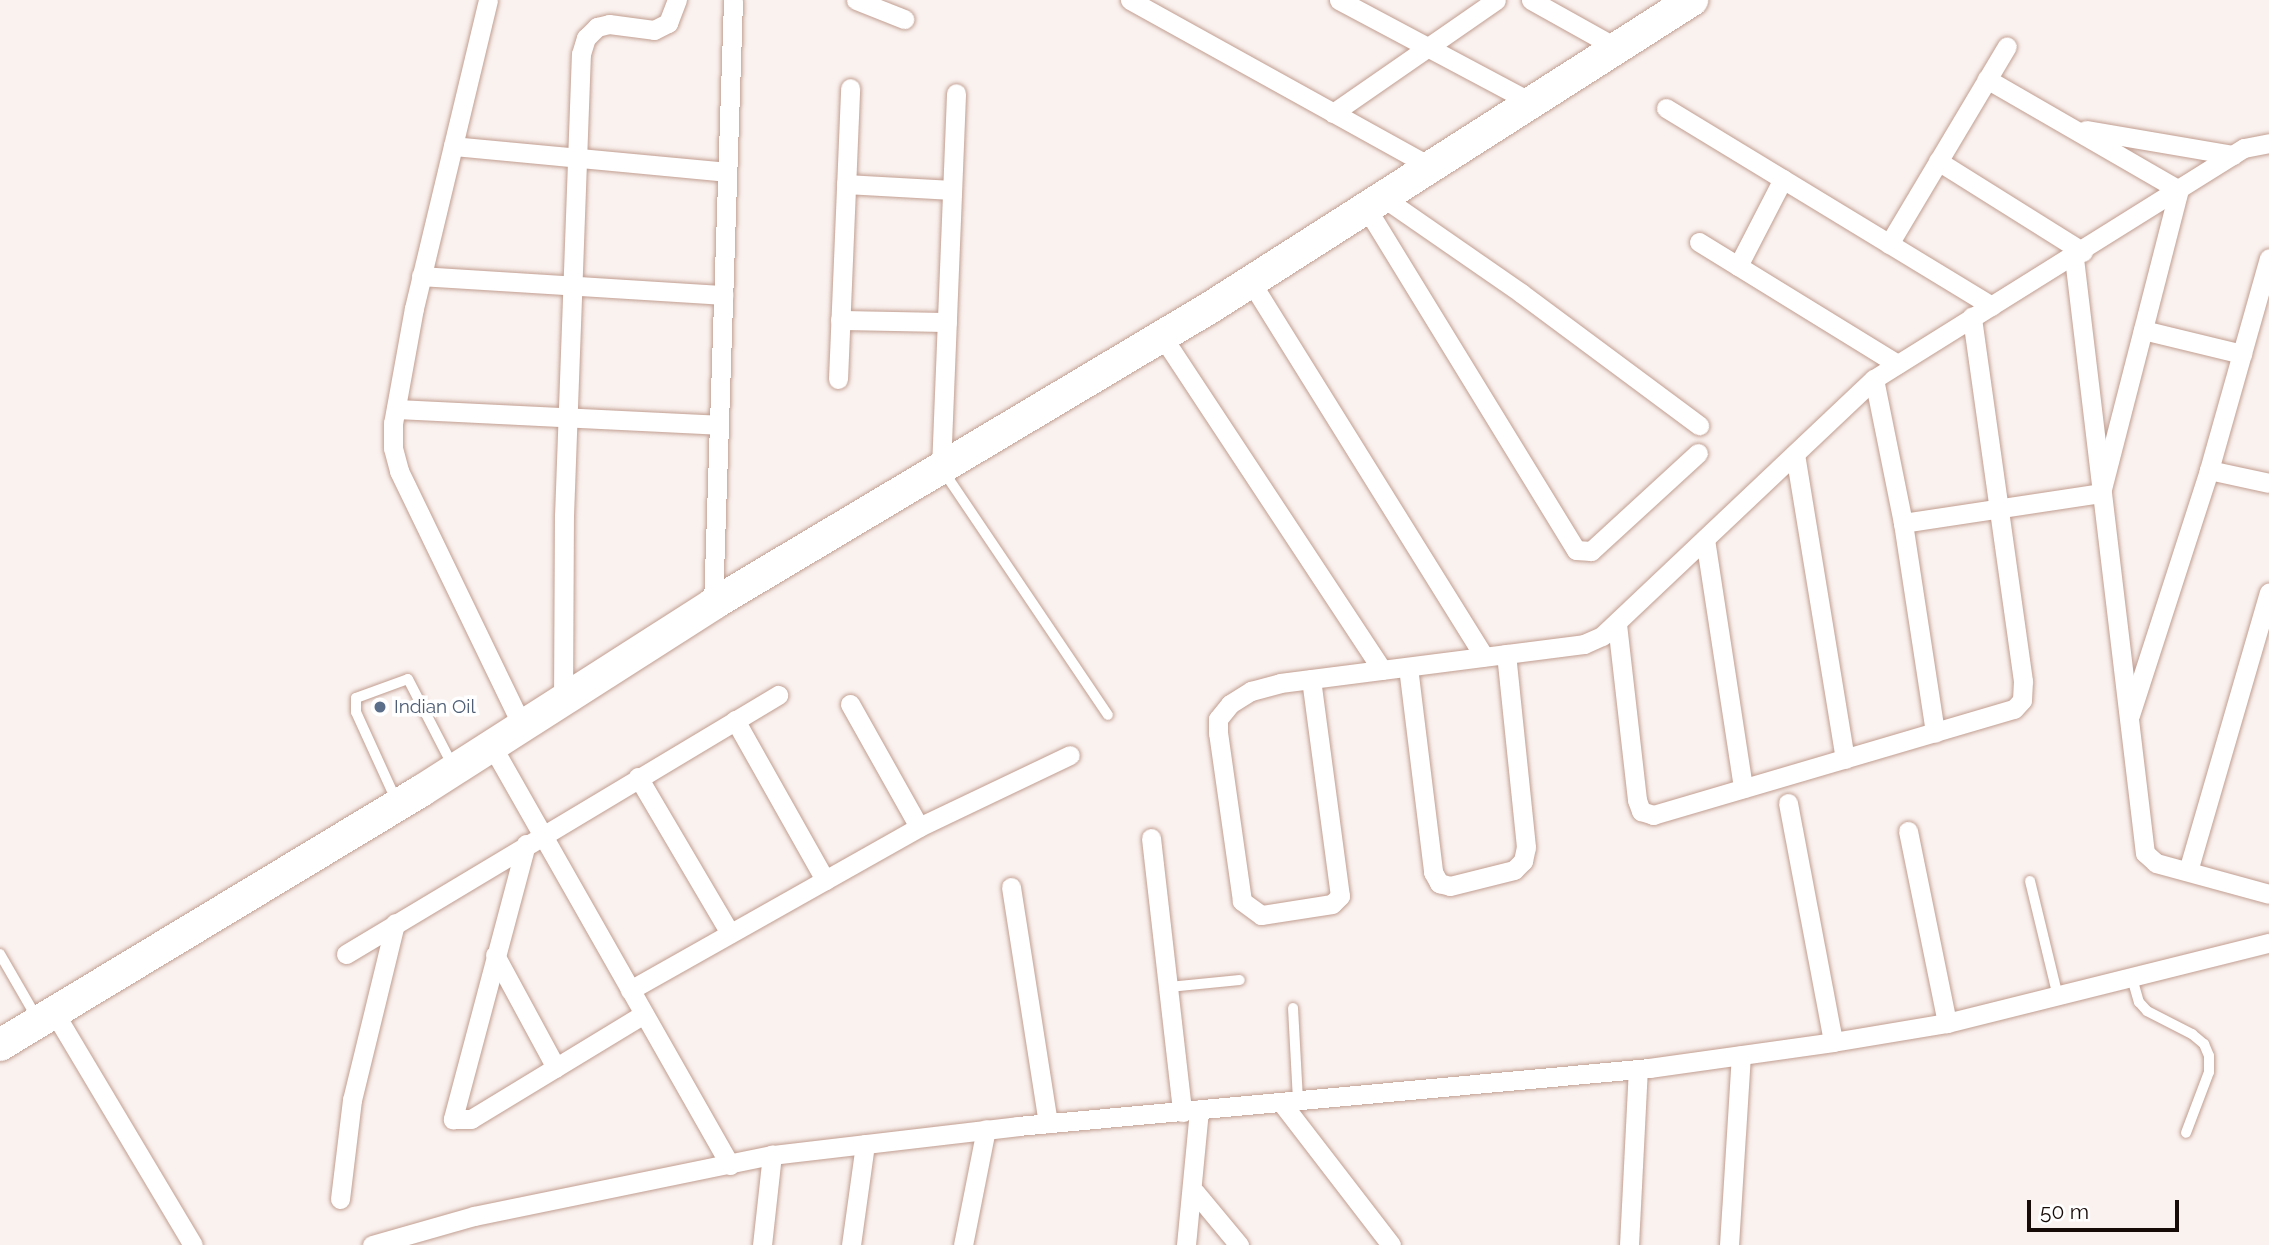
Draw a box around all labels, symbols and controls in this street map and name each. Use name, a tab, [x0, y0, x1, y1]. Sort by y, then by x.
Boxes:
place label: Indian Oil	[394, 696, 476, 718]
marker: Indian Oil	[372, 699, 388, 715]
scale bar	[2031, 1186, 2183, 1230]
text: 50 m	[2040, 1199, 2089, 1224]

